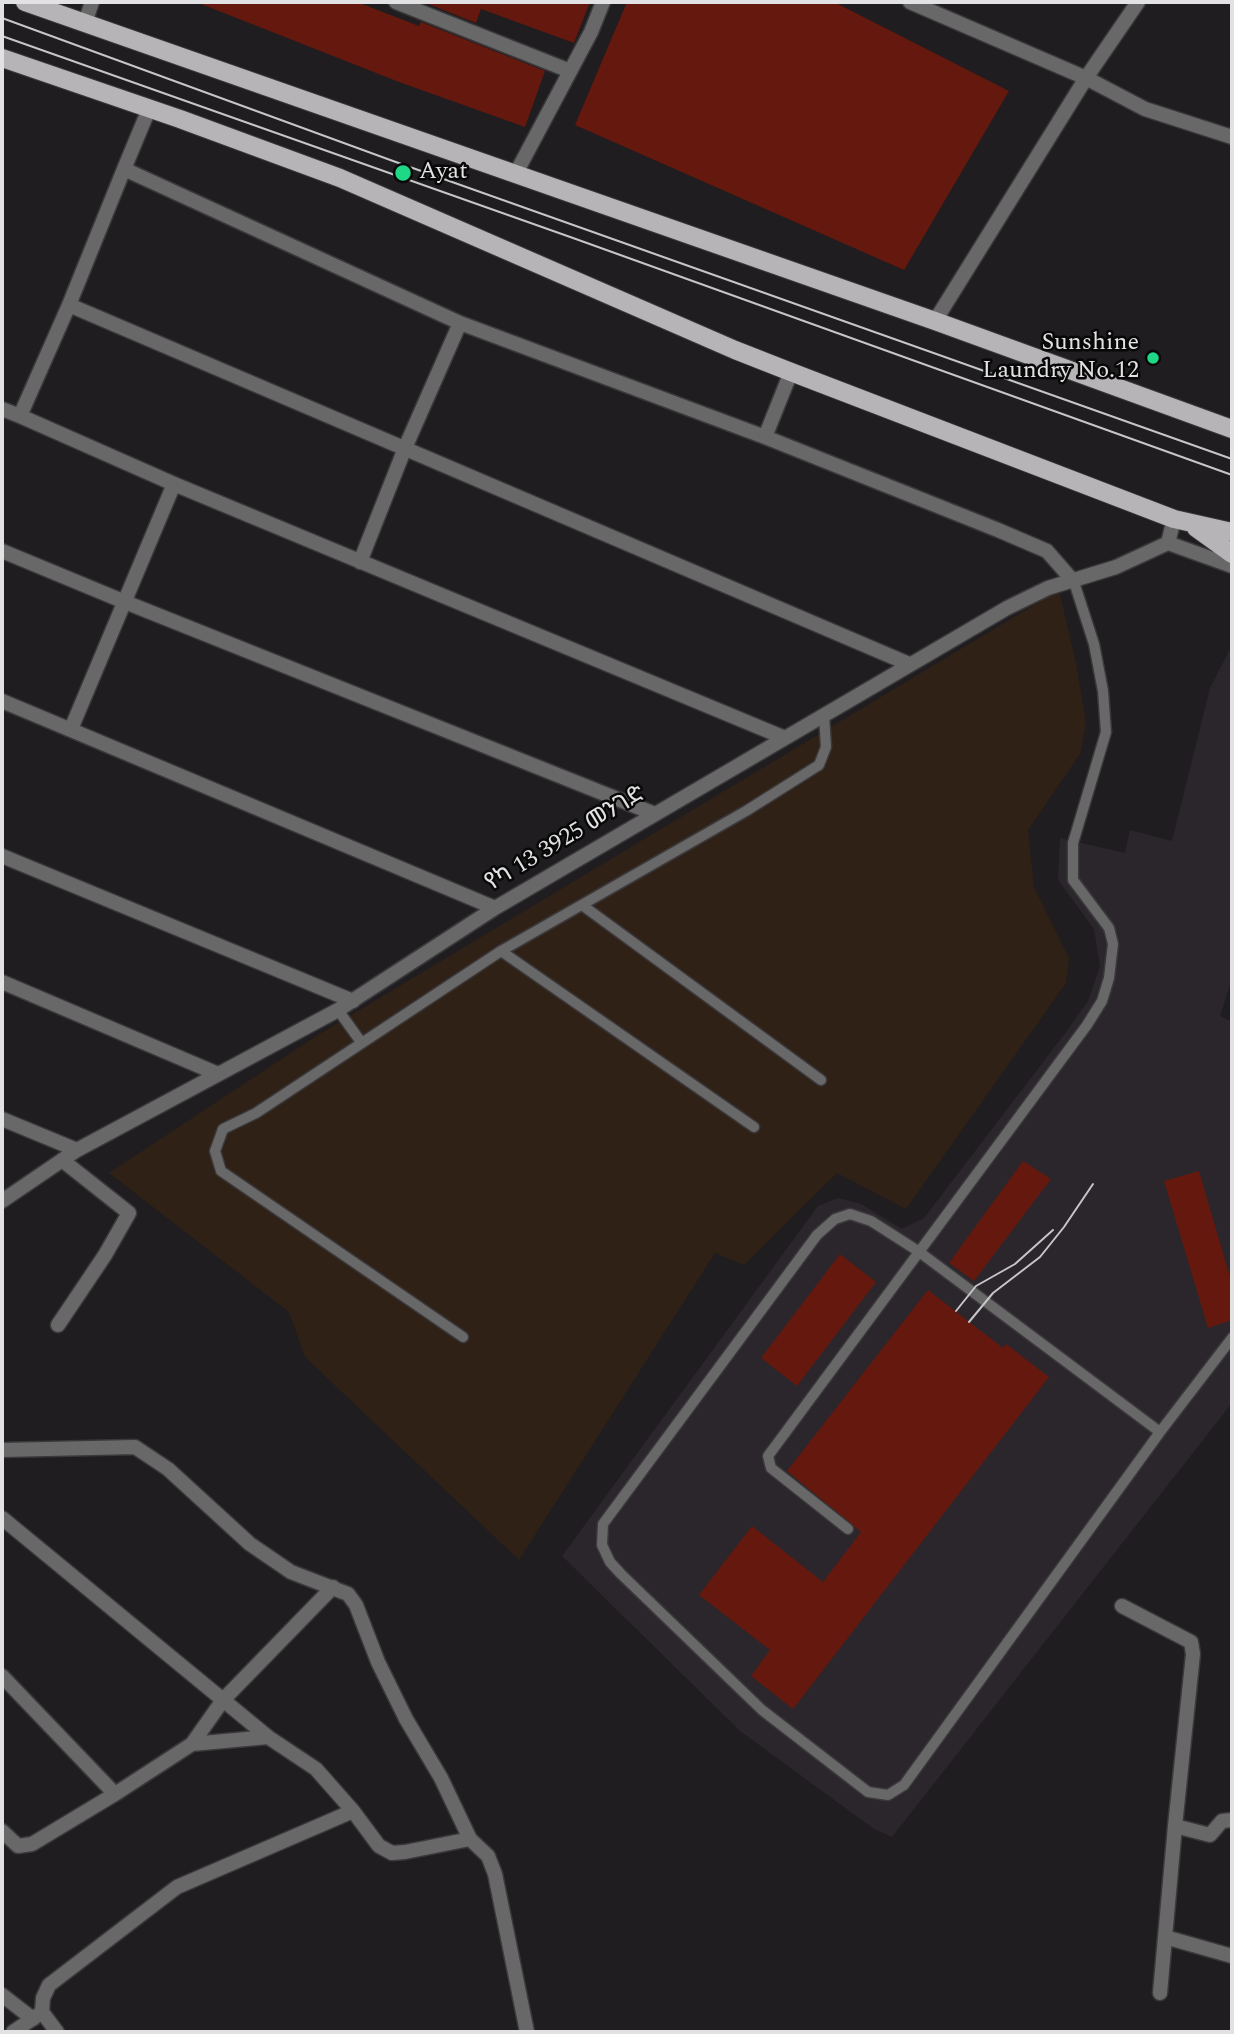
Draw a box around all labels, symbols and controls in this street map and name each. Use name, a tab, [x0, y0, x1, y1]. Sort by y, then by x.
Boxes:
place label: Ayat	[419, 159, 468, 187]
marker: Ayat	[393, 163, 413, 183]
place label: Sunshine Laundry No.12	[982, 330, 1139, 386]
marker: Sunshine Laundry No.12	[1145, 350, 1161, 366]
street label: የካ 13 3925 መንገድ	[481, 781, 651, 899]

